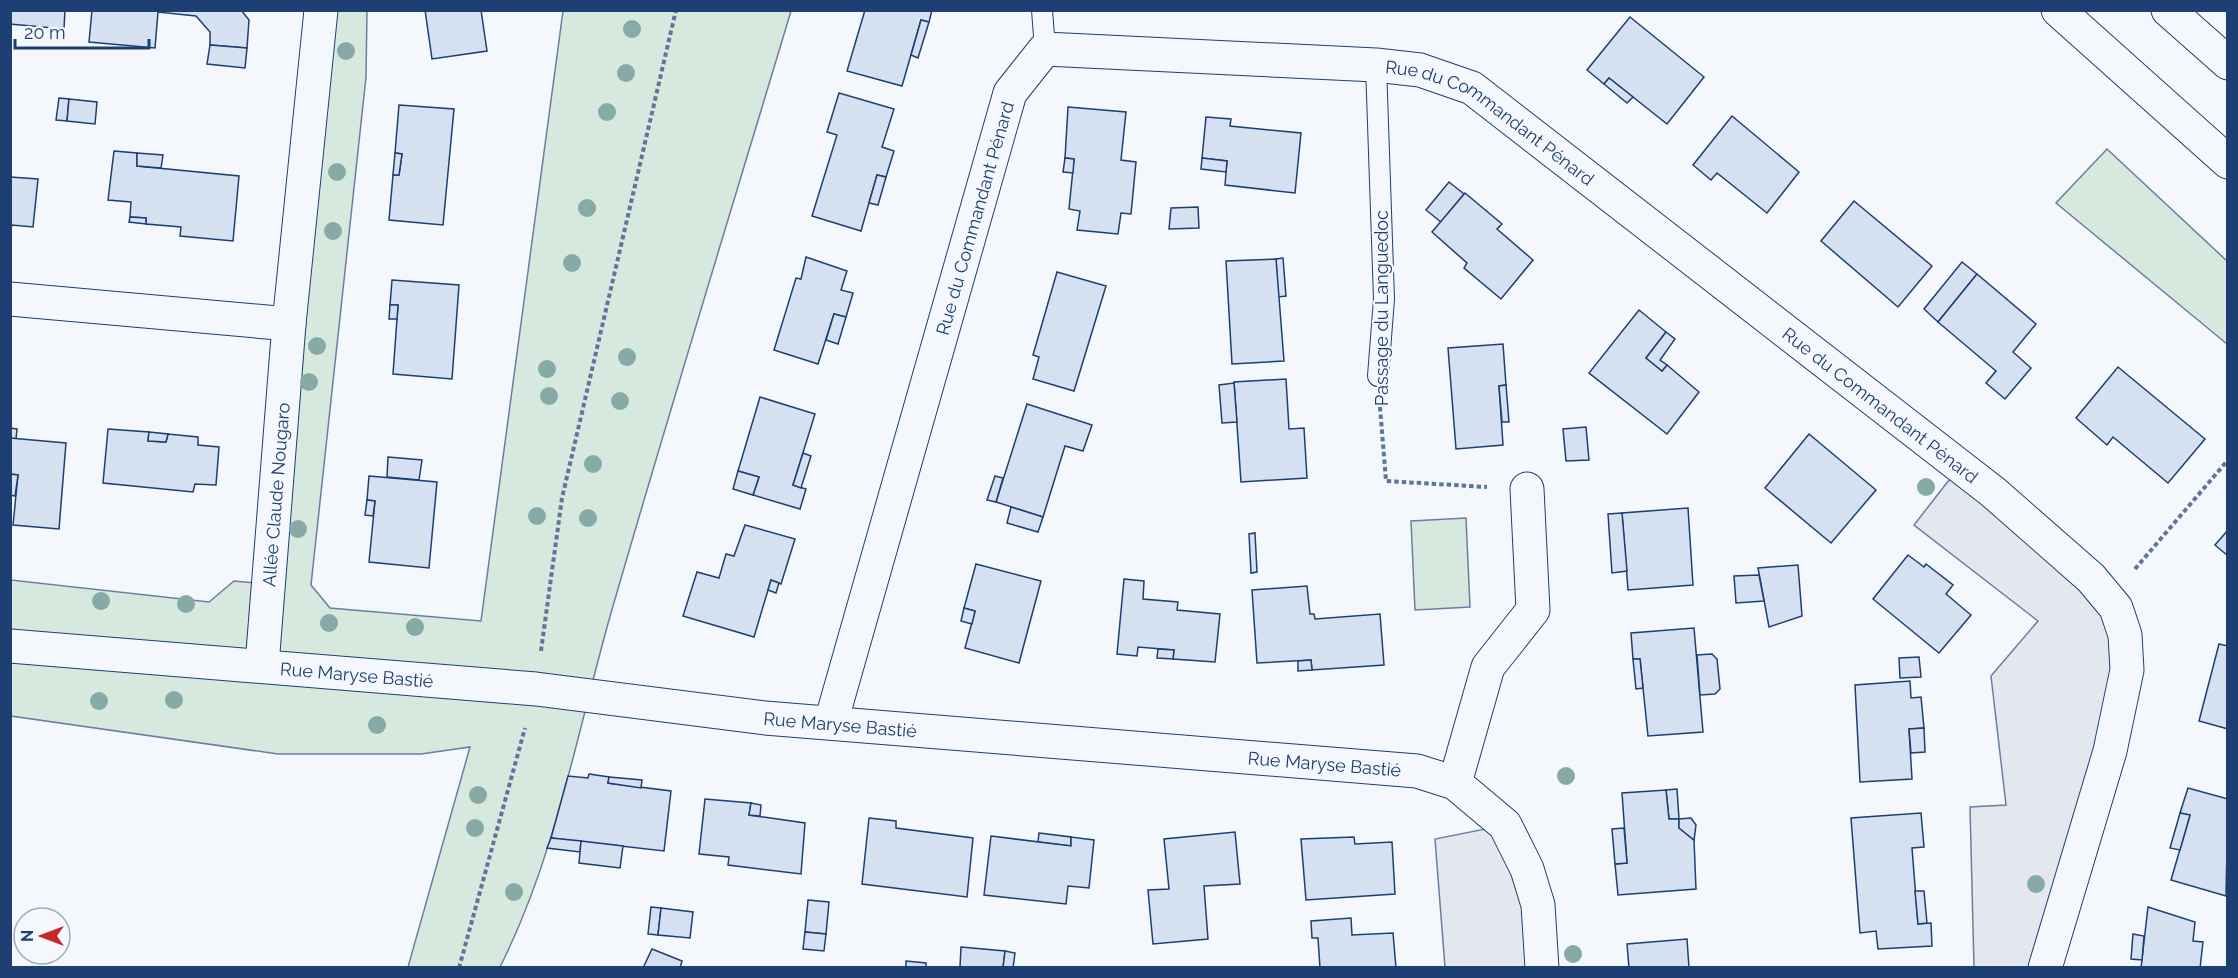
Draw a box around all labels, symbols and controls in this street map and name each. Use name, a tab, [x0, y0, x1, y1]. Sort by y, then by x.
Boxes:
scale bar	[15, 12, 148, 50]
text: 20 m	[24, 22, 66, 43]
street label: Rue du Commandant Pénard	[1384, 56, 1599, 189]
street label: Rue du Commandant Pénard	[931, 99, 1018, 337]
street label: Passage du Languedoc	[1371, 210, 1392, 406]
street label: Rue du Commandant Pénard	[1779, 323, 1983, 487]
street label: Allée Claude Nougaro	[258, 401, 293, 587]
street label: Rue Maryse Bastié	[279, 658, 435, 691]
street label: Rue Maryse Bastié	[763, 707, 918, 741]
street label: Rue Maryse Bastié	[1247, 747, 1402, 780]
north arrow	[12, 906, 72, 966]
text: N	[18, 930, 37, 942]

